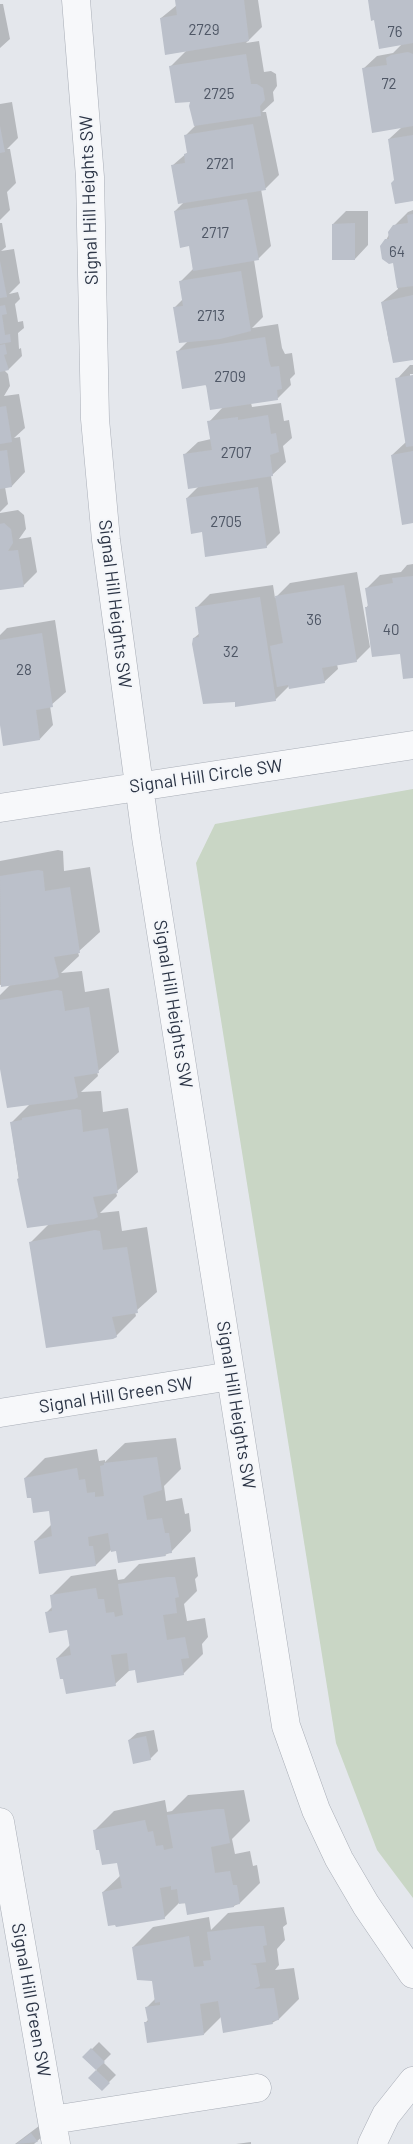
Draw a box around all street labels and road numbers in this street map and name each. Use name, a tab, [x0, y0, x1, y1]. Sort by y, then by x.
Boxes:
street label: Signal Hill Heights SW	[75, 115, 103, 285]
street label: Signal Hill Heights SW	[94, 518, 136, 690]
street label: Signal Hill Circle SW	[128, 755, 284, 797]
street label: Signal Hill Heights SW	[149, 918, 197, 1090]
street label: Signal Hill Heights SW	[212, 1319, 260, 1491]
street label: Signal Hill Green SW	[37, 1372, 195, 1418]
street label: Signal Hill Green SW	[7, 1921, 55, 2079]

